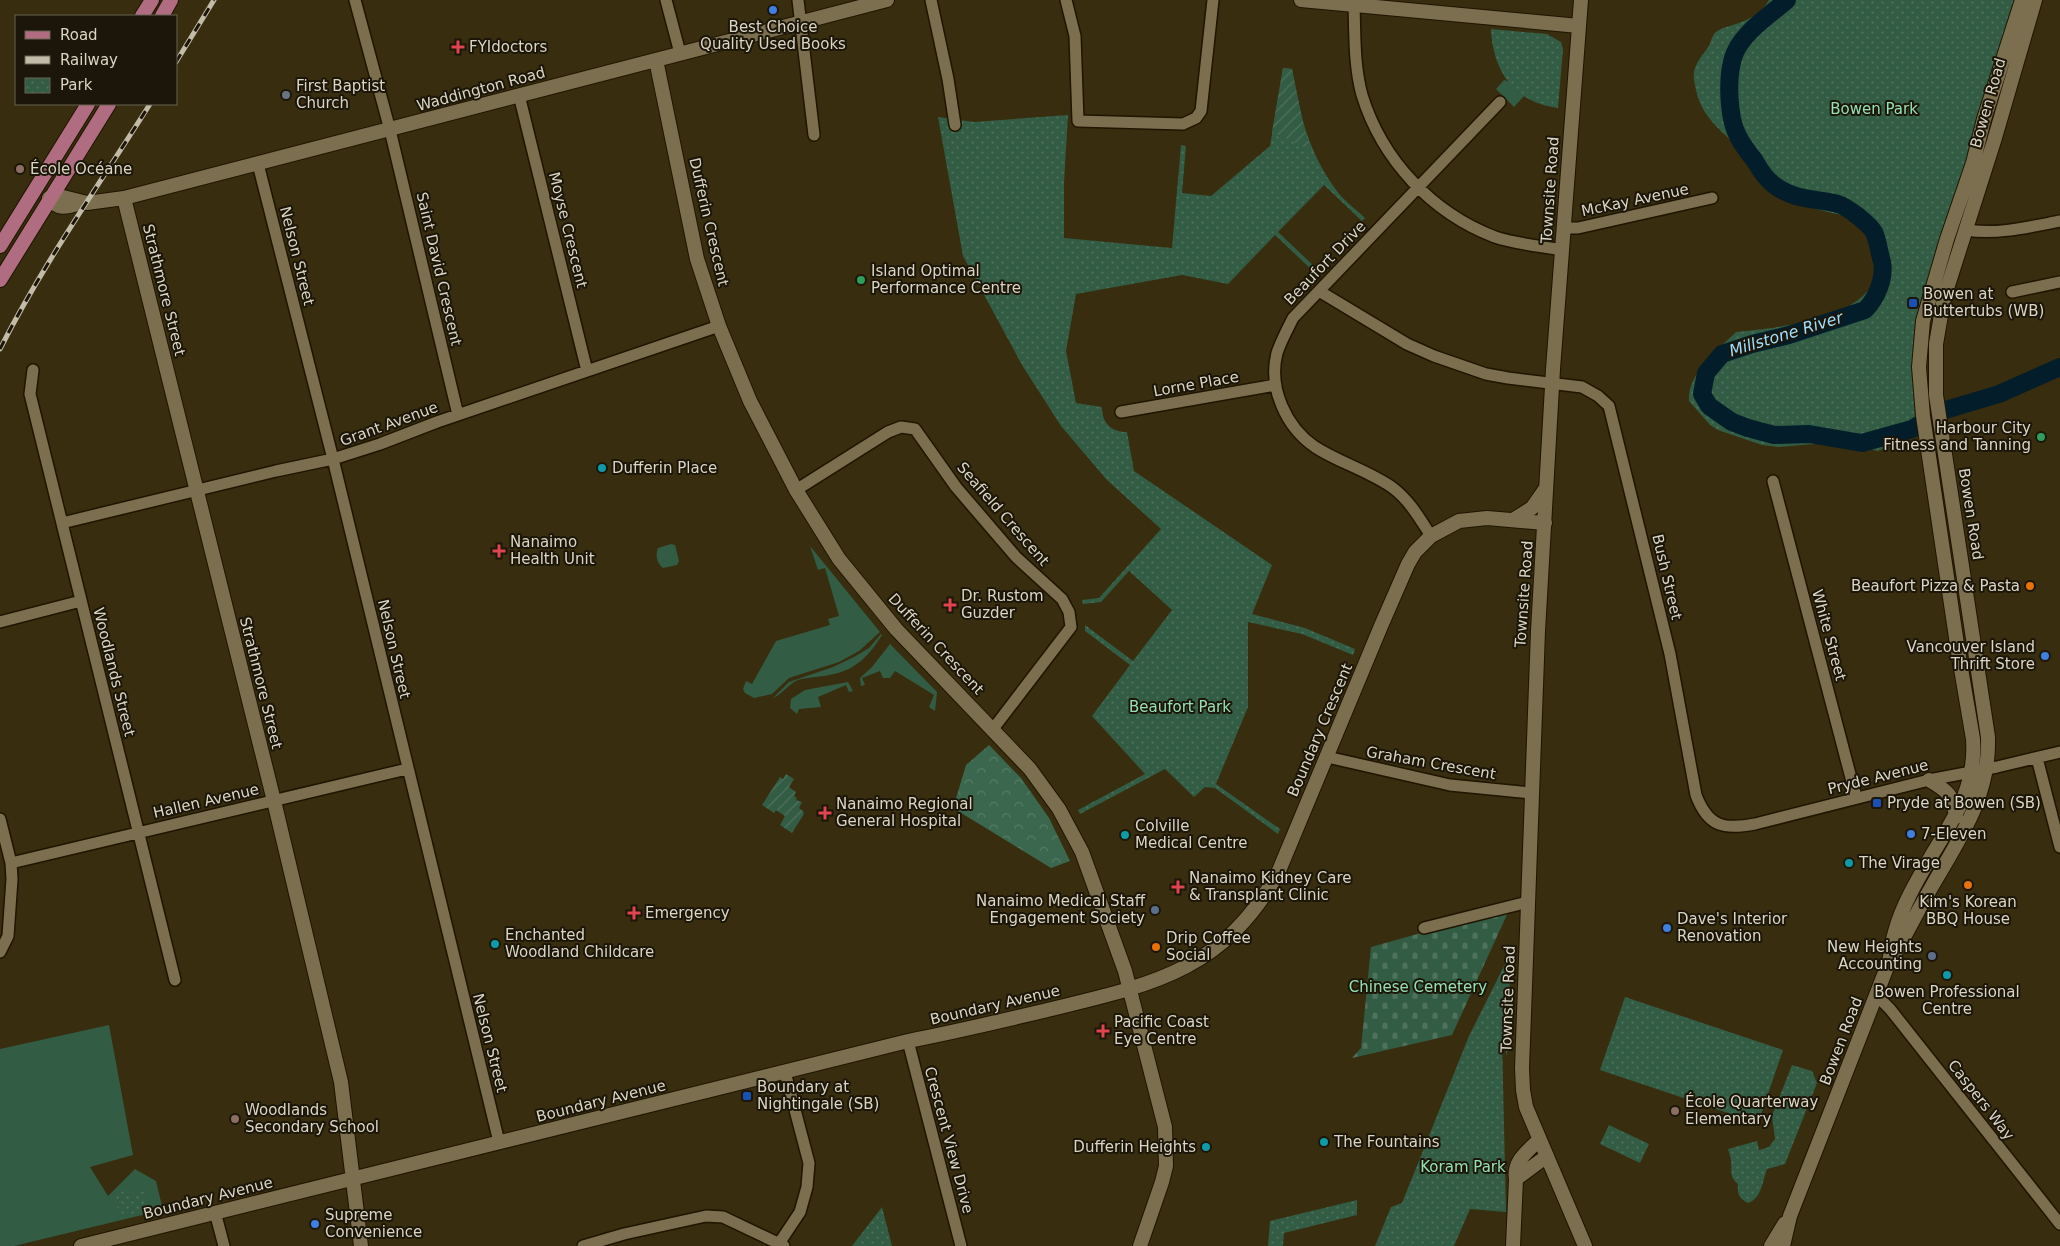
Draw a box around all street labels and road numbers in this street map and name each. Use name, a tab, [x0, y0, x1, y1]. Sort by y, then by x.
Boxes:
street label: Bowen Road	[1967, 56, 2009, 150]
street label: Waddington Road	[415, 63, 547, 115]
street label: Townsite Road	[1537, 136, 1563, 245]
street label: Dufferin Crescent	[685, 156, 733, 288]
street label: Moyse Crescent	[545, 170, 591, 290]
street label: McKay Avenue	[1580, 180, 1690, 220]
street label: Saint David Crescent	[413, 190, 465, 348]
street label: Nelson Street	[276, 205, 318, 308]
street label: Beaufort Drive	[1280, 217, 1370, 309]
street label: Strathmore Street	[139, 222, 189, 358]
street label: Lorne Place	[1152, 368, 1240, 400]
street label: Grant Avenue	[338, 398, 440, 450]
street label: Seafield Crescent	[953, 459, 1053, 570]
street label: Bowen Road	[1955, 467, 1987, 561]
street label: Bush Street	[1648, 532, 1686, 622]
street label: Townsite Road	[1511, 540, 1537, 649]
street label: White Street	[1808, 587, 1850, 683]
street label: Dufferin Crescent	[885, 590, 987, 698]
street label: Nelson Street	[374, 598, 414, 701]
street label: Woodlands Street	[89, 606, 139, 739]
street label: Strathmore Street	[236, 615, 286, 751]
street label: Boundary Crescent	[1284, 660, 1356, 799]
street label: Graham Crescent	[1365, 743, 1497, 783]
street label: Pryde Avenue	[1826, 756, 1930, 798]
street label: Hallen Avenue	[151, 780, 261, 822]
street label: Townsite Road	[1497, 945, 1519, 1054]
street label: Boundary Avenue	[928, 981, 1062, 1029]
street label: Nelson Street	[469, 992, 511, 1095]
street label: Bowen Road	[1816, 994, 1866, 1088]
street label: Caspers Way	[1944, 1056, 2018, 1144]
street label: Crescent View Drive	[921, 1065, 977, 1215]
street label: Boundary Avenue	[534, 1076, 668, 1126]
street label: Boundary Avenue	[141, 1173, 275, 1223]

